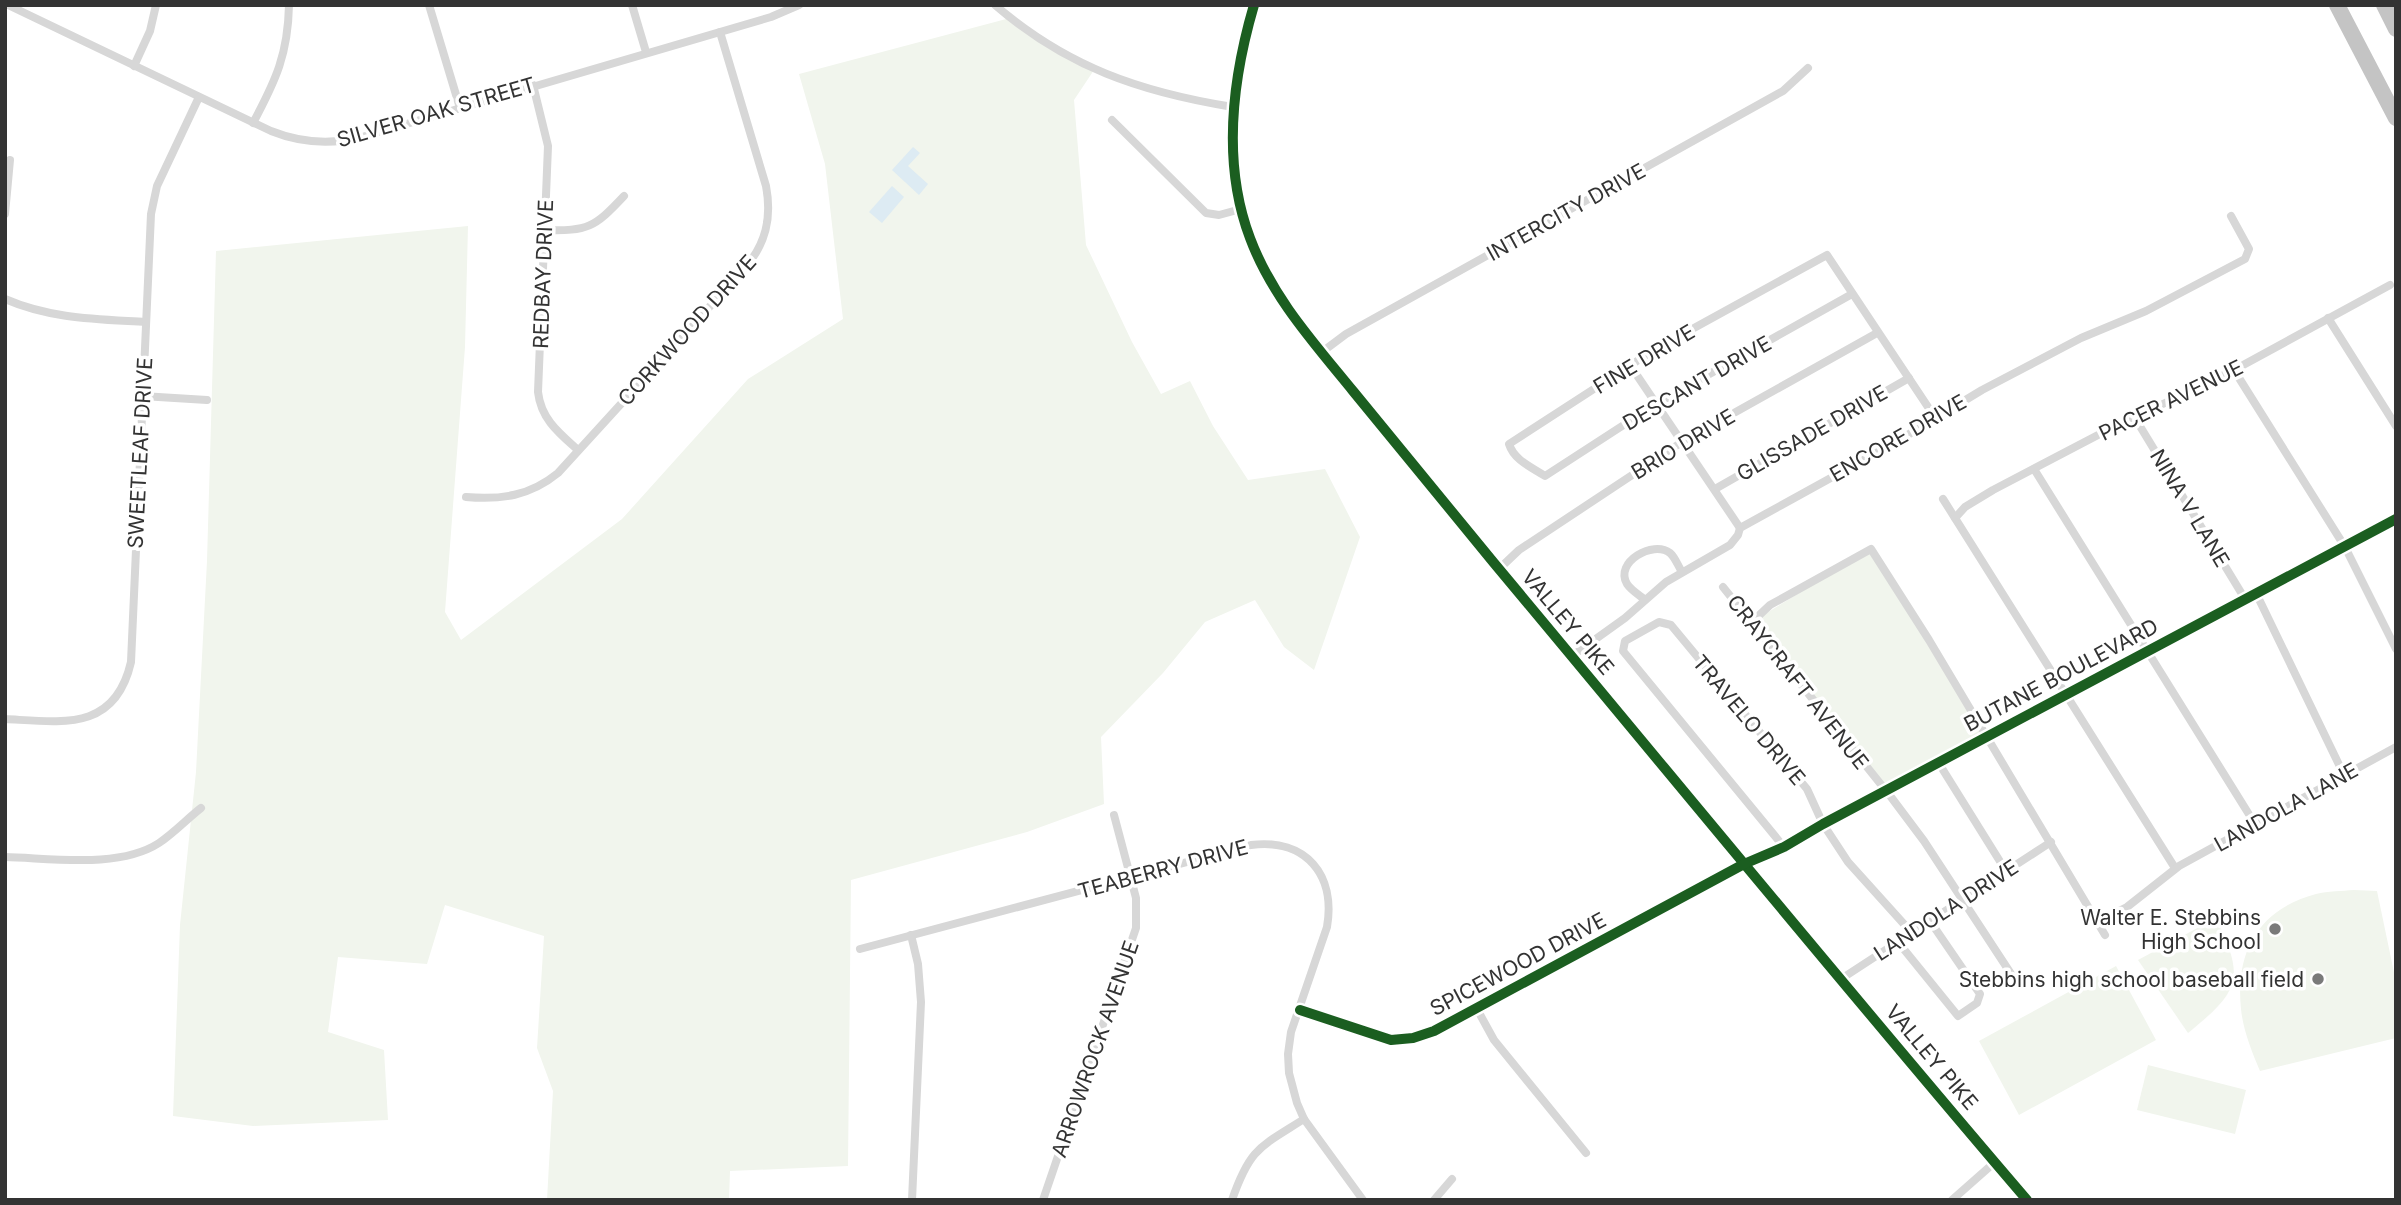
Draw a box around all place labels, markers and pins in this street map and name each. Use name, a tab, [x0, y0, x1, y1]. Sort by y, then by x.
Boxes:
place label: Walter E. Stebbins High School	[2080, 905, 2261, 954]
marker: Walter E. Stebbins High School	[2267, 921, 2283, 937]
place label: Stebbins high school baseball field	[1959, 967, 2304, 992]
marker: Stebbins high school baseball field	[2310, 971, 2326, 987]

